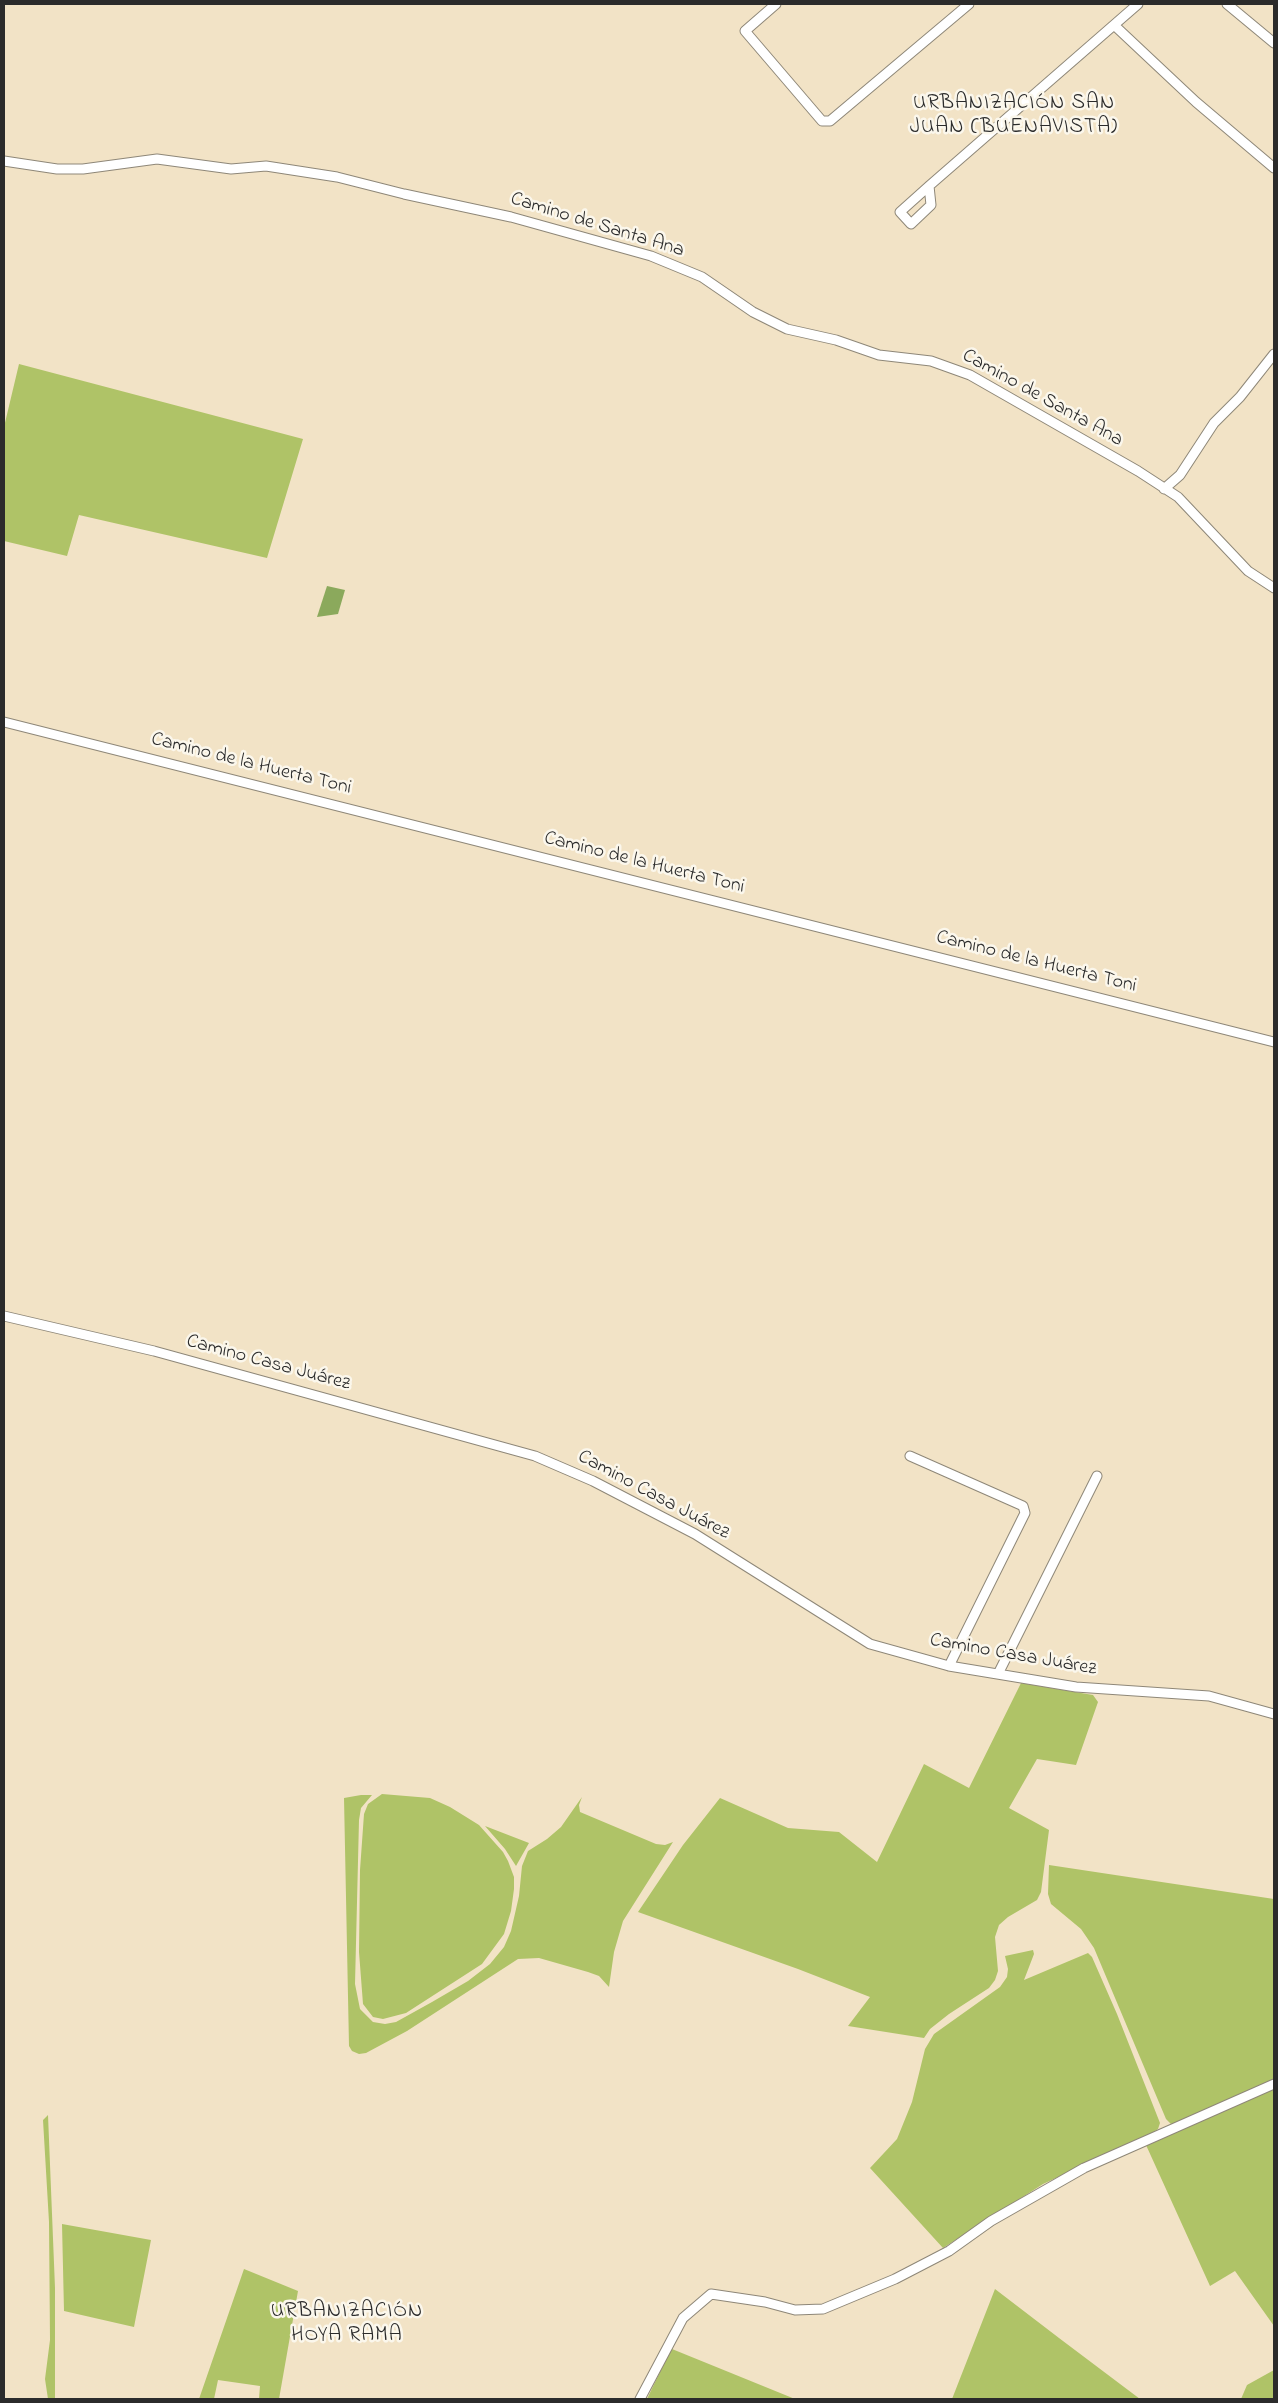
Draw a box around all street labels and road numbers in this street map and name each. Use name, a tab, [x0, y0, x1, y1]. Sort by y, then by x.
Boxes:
street label: Camino de Santa Ana	[507, 188, 687, 264]
street label: Camino de Santa Ana	[957, 345, 1127, 453]
street label: Camino de la Huerta Toni	[148, 728, 354, 802]
street label: Camino de la Huerta Toni	[541, 827, 747, 901]
street label: Camino de la Huerta Toni	[933, 926, 1139, 1000]
street label: Camino Casa Juárez	[183, 1331, 353, 1397]
street label: Camino Casa Juárez	[573, 1446, 733, 1546]
street label: Camino Casa Juárez	[928, 1630, 1098, 1682]

